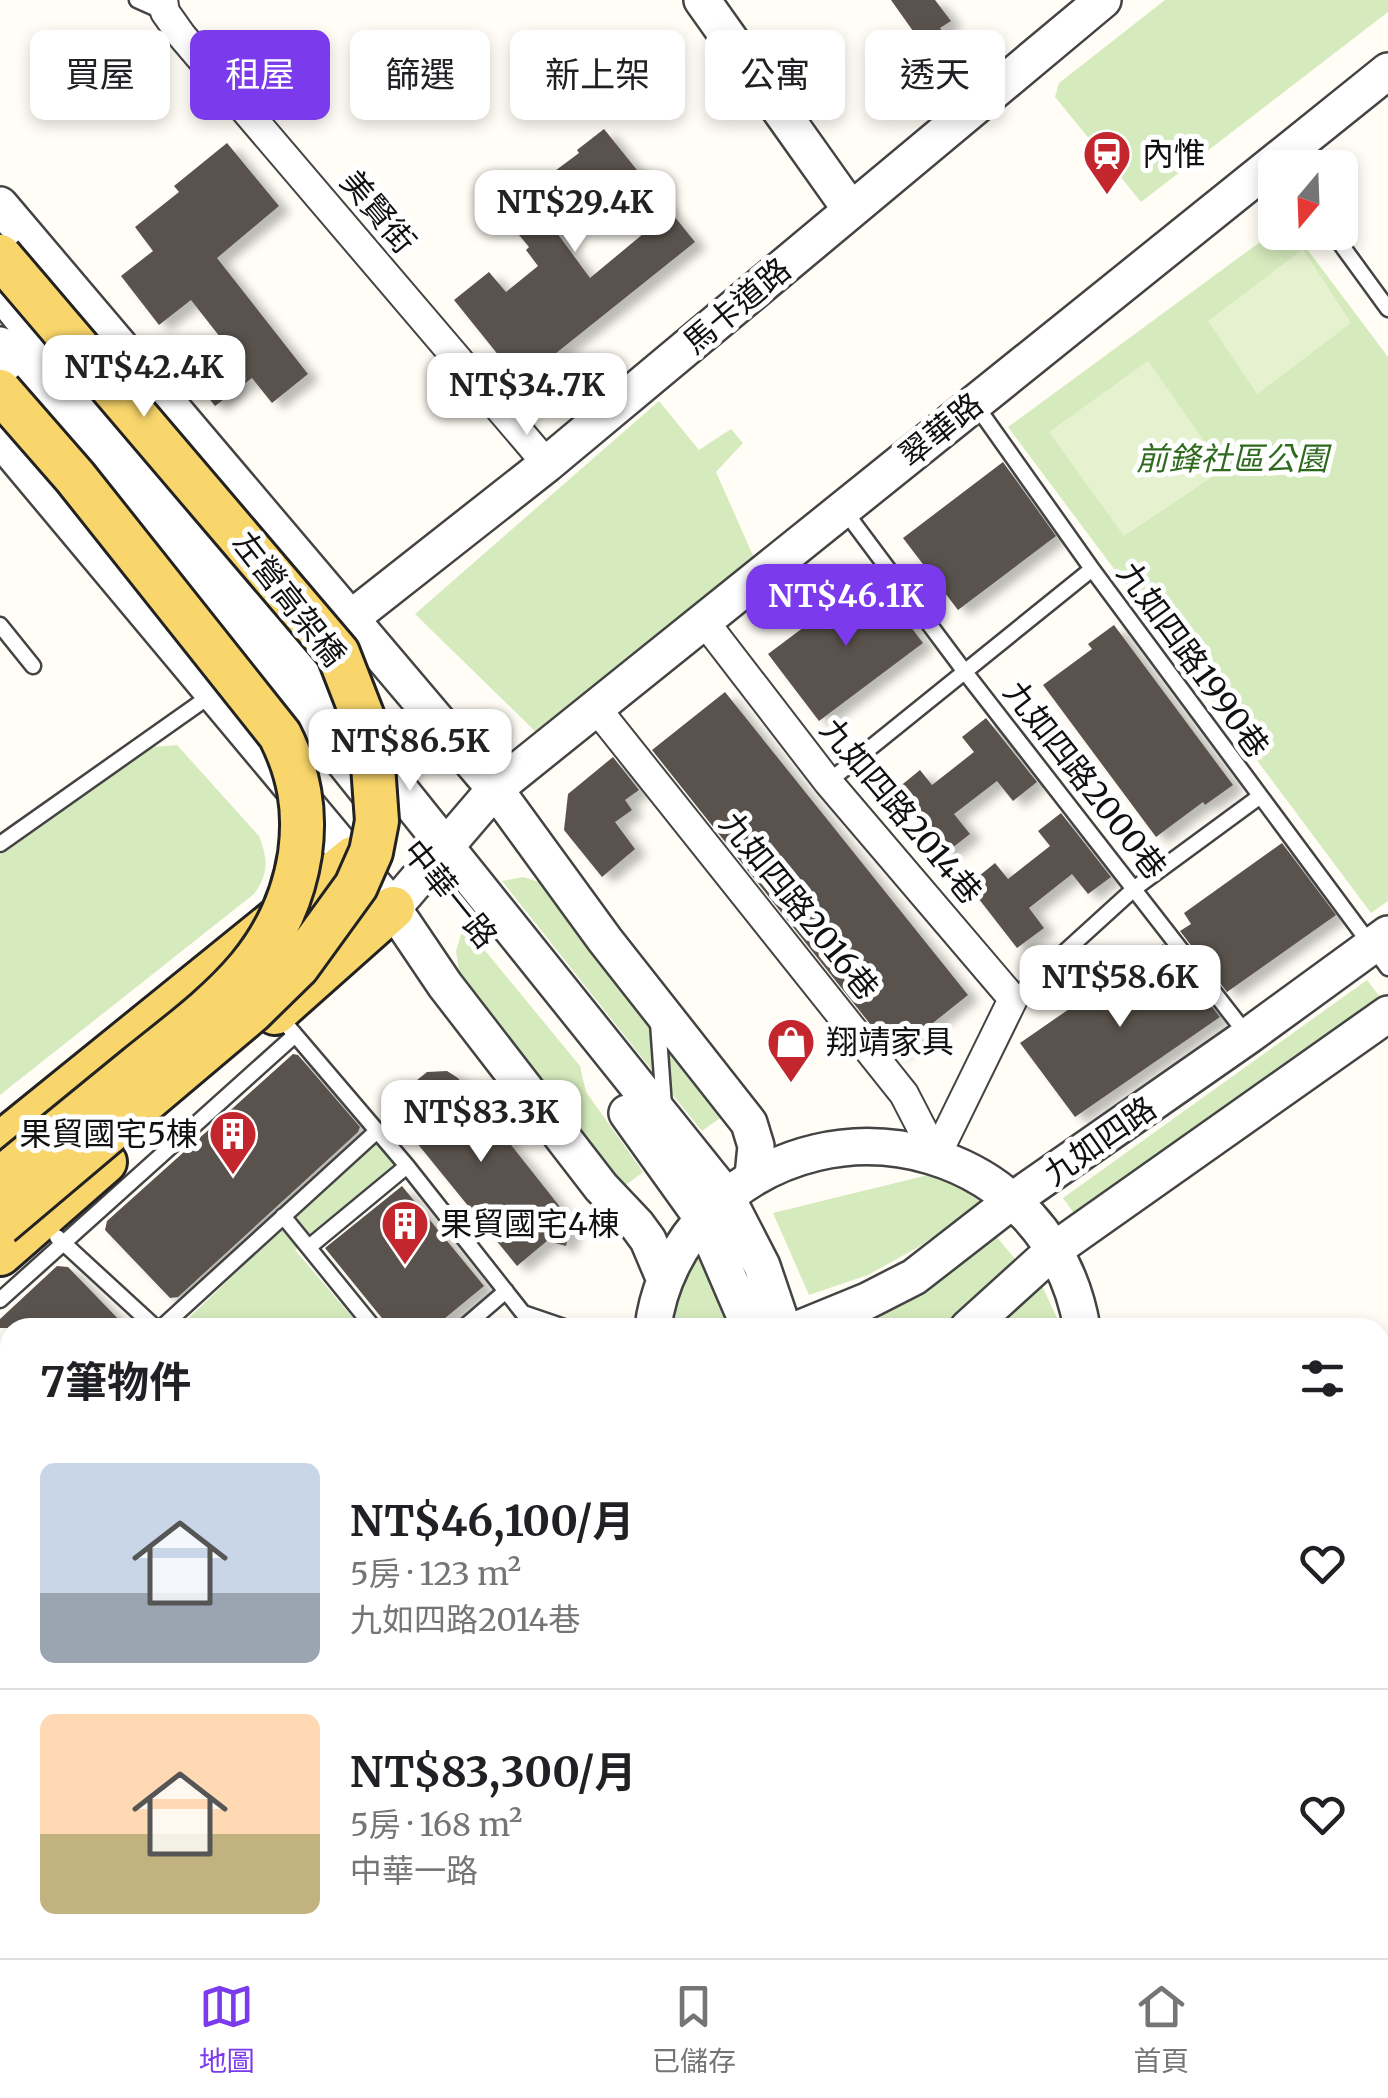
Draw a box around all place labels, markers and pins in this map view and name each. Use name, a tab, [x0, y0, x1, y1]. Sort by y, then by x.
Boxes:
station icon: 內惟	[1081, 128, 1133, 196]
place label: 內惟	[1142, 134, 1206, 174]
pin: NT$29.4K	[472, 170, 678, 255]
pin: NT$42.4K	[41, 335, 247, 420]
pin: NT$34.7K	[424, 353, 630, 438]
pin: NT$46.1K	[743, 564, 949, 649]
pin: NT$86.5K	[307, 709, 513, 794]
pin: NT$58.6K	[1017, 945, 1223, 1030]
shop icon: 翔靖家具	[765, 1016, 817, 1084]
place label: 翔靖家具	[826, 1022, 954, 1062]
pin: NT$83.3K	[378, 1080, 584, 1165]
building icon: 果貿國宅5棟	[207, 1108, 259, 1176]
place label: 果貿國宅5棟	[19, 1114, 198, 1154]
building icon: 果貿國宅4棟	[379, 1198, 431, 1266]
place label: 果貿國宅4棟	[440, 1204, 620, 1244]

